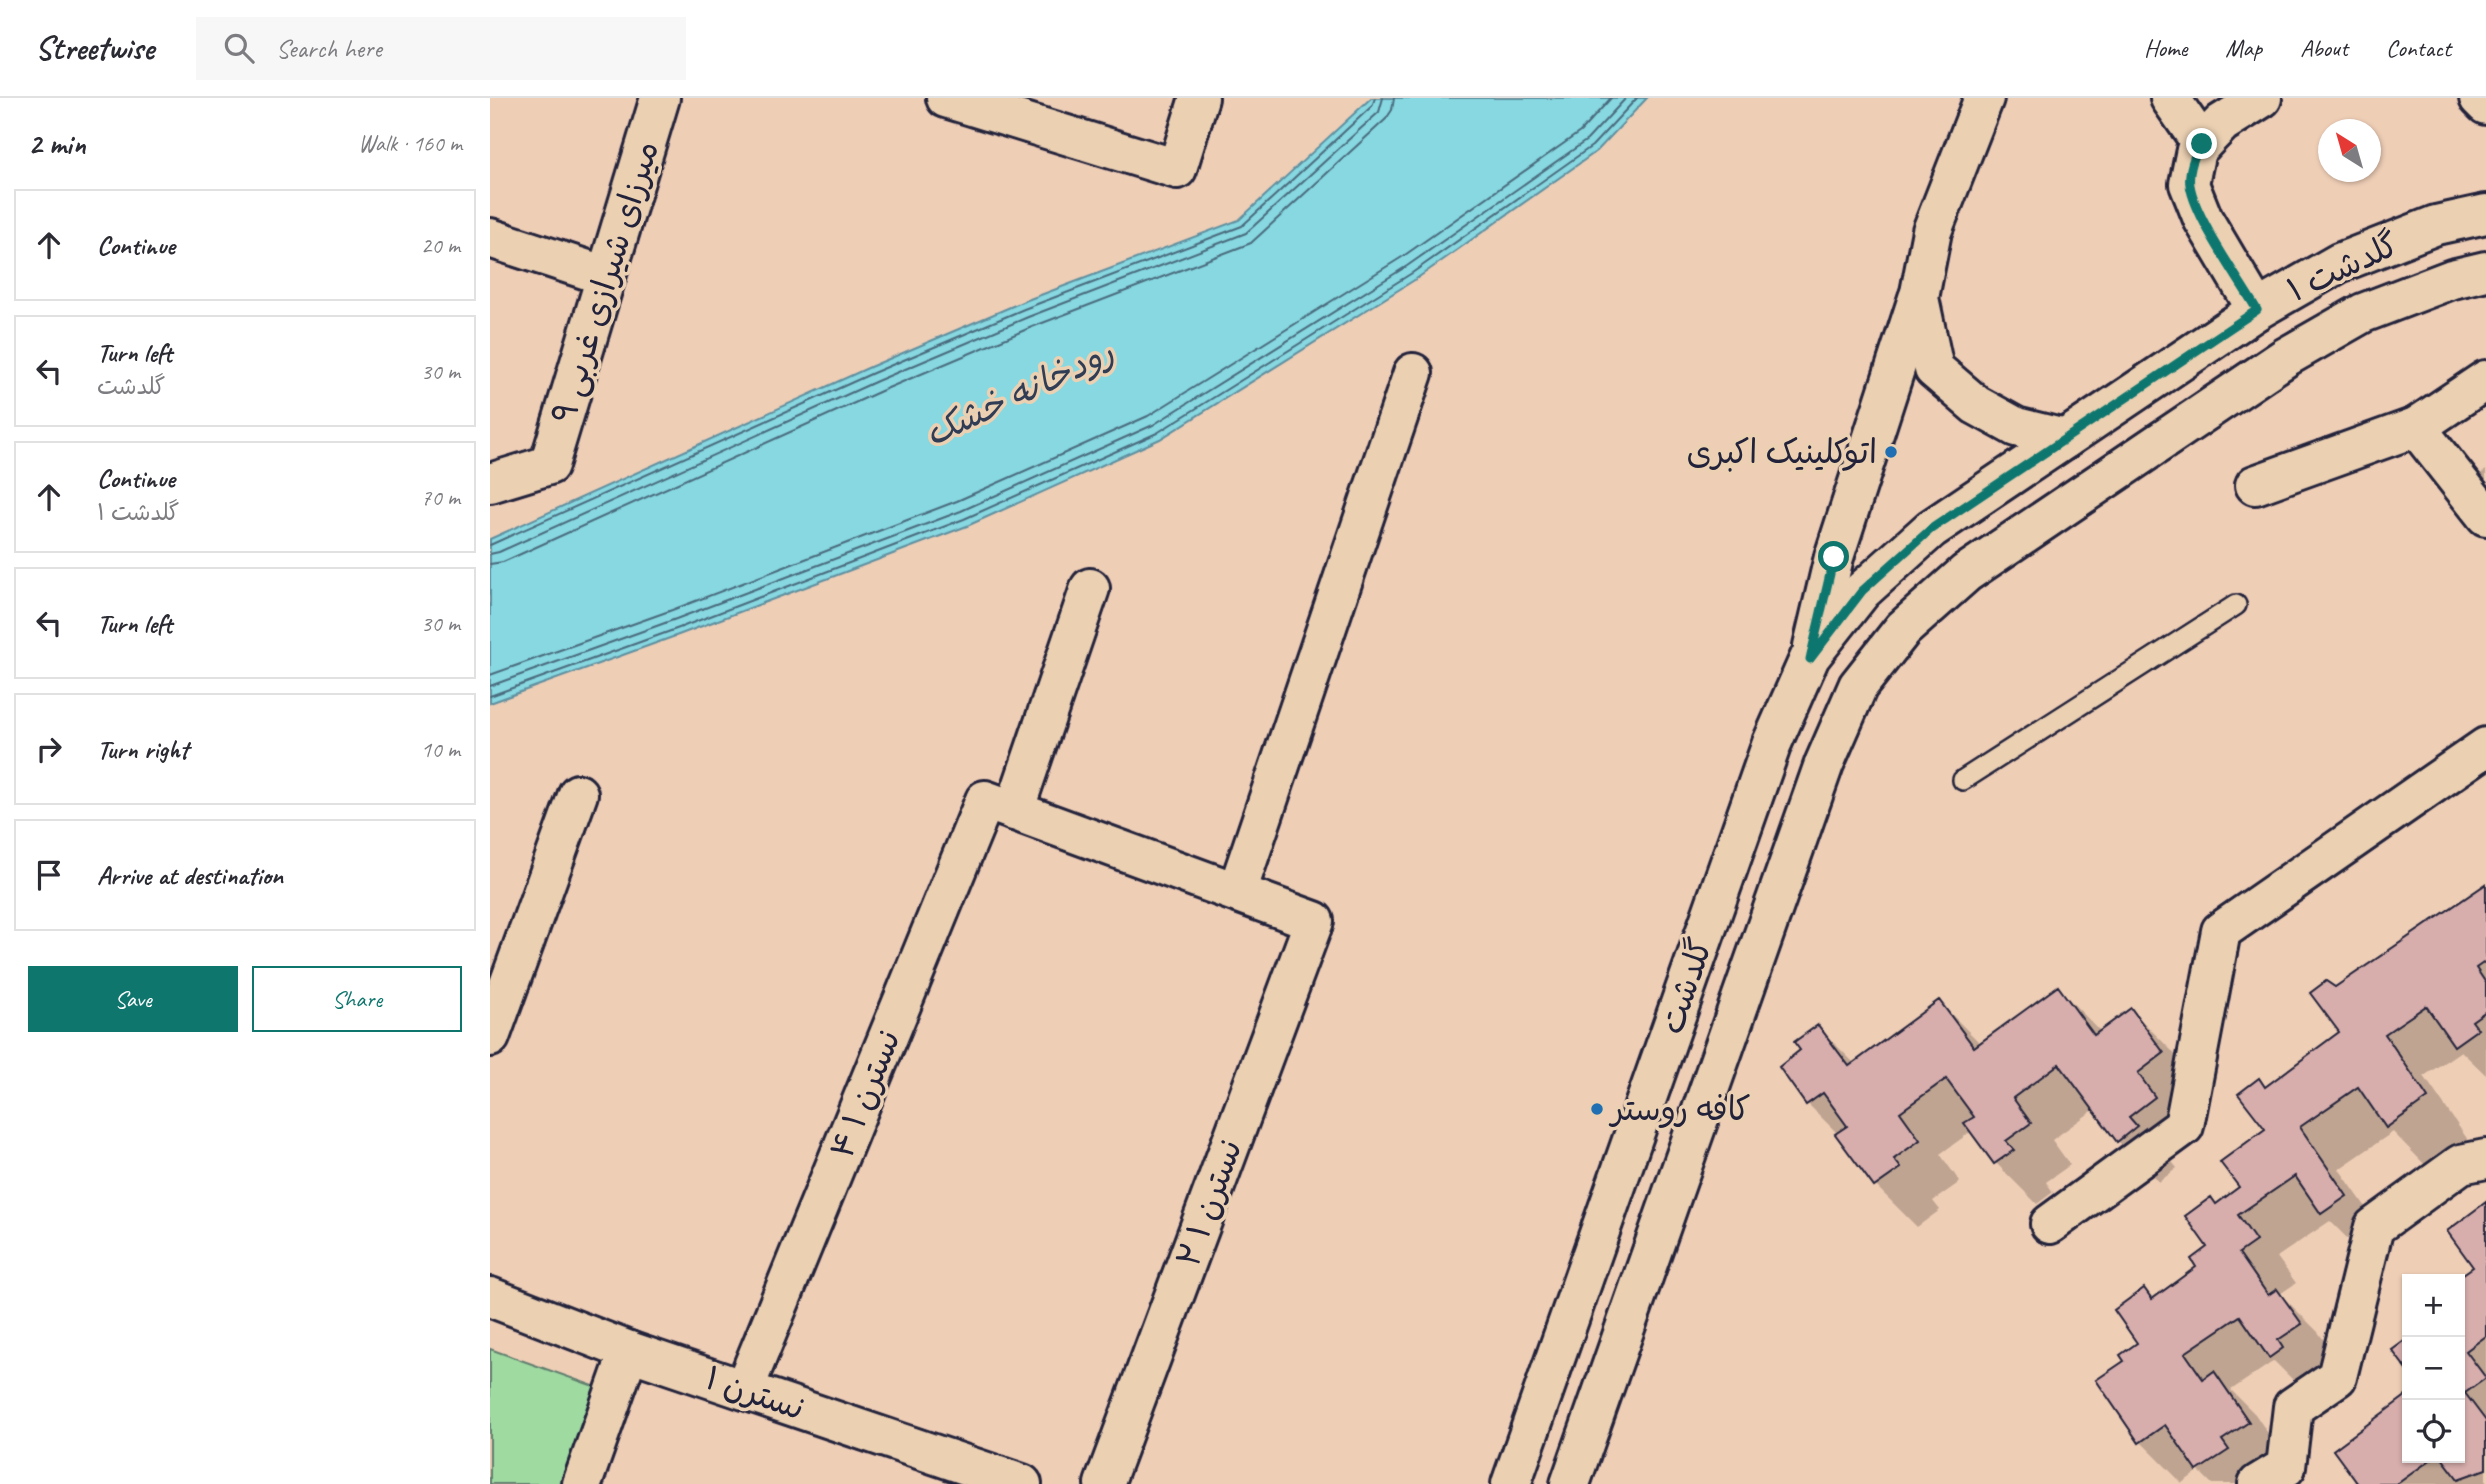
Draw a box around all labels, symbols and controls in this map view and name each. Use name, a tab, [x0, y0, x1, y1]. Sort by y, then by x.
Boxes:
search box	[196, 17, 686, 80]
text: Streetwise	[35, 27, 154, 69]
icon: search	[220, 29, 258, 67]
text: Search here	[276, 32, 382, 65]
text: Home	[2144, 33, 2187, 63]
text: Map	[2225, 33, 2262, 63]
text: About	[2300, 33, 2348, 63]
text: Contact	[2386, 33, 2451, 63]
north arrow	[2318, 119, 2381, 182]
text: 2 min	[28, 125, 85, 163]
route end	[2186, 128, 2217, 159]
text: Walk · 160 m	[358, 129, 462, 158]
street label: میرزای شیرازی غربی ۹	[542, 136, 668, 428]
street label: گلدشت ۱	[2281, 223, 2405, 311]
icon: ahead	[30, 226, 68, 264]
text: Continue	[97, 229, 175, 262]
text: 20 m	[421, 231, 460, 260]
water label: رودخانه خشک	[917, 330, 1121, 456]
text: Turn left	[97, 336, 172, 369]
icon: left	[30, 352, 68, 390]
text: 30 m	[421, 357, 460, 386]
text: گلدشت	[97, 372, 165, 401]
place label: اتوکلینیک اکبری	[1686, 431, 1877, 473]
marker: اتوکلینیک اکبری	[1883, 444, 1899, 460]
text: Continue	[97, 462, 175, 495]
icon: ahead	[30, 478, 68, 516]
text: 70 m	[421, 483, 460, 512]
text: گلدشت ۱	[97, 498, 179, 527]
route start	[1818, 541, 1849, 572]
icon: left	[30, 604, 68, 642]
text: Turn left	[97, 607, 172, 640]
text: 30 m	[421, 609, 460, 638]
icon: right	[30, 730, 68, 768]
text: Turn right	[97, 733, 188, 766]
text: 10 m	[421, 735, 460, 764]
icon: arrive	[30, 856, 68, 894]
text: Arrive at destination	[97, 859, 283, 892]
street label: گلدشت	[1650, 933, 1722, 1039]
button: Save	[28, 966, 238, 1032]
button: Share	[252, 966, 462, 1032]
street label: ۴ نسترن ۱	[820, 1024, 910, 1164]
place label: کافه روستر	[1608, 1088, 1751, 1130]
marker: کافه روستر	[1589, 1101, 1605, 1117]
street label: ۲ نسترن ۱	[1167, 1134, 1251, 1272]
map controls	[2402, 1274, 2465, 1463]
button: +	[2402, 1274, 2465, 1337]
button: −	[2402, 1337, 2465, 1400]
street label: نسترن ۱	[700, 1357, 810, 1429]
button: locate	[2402, 1400, 2465, 1463]

